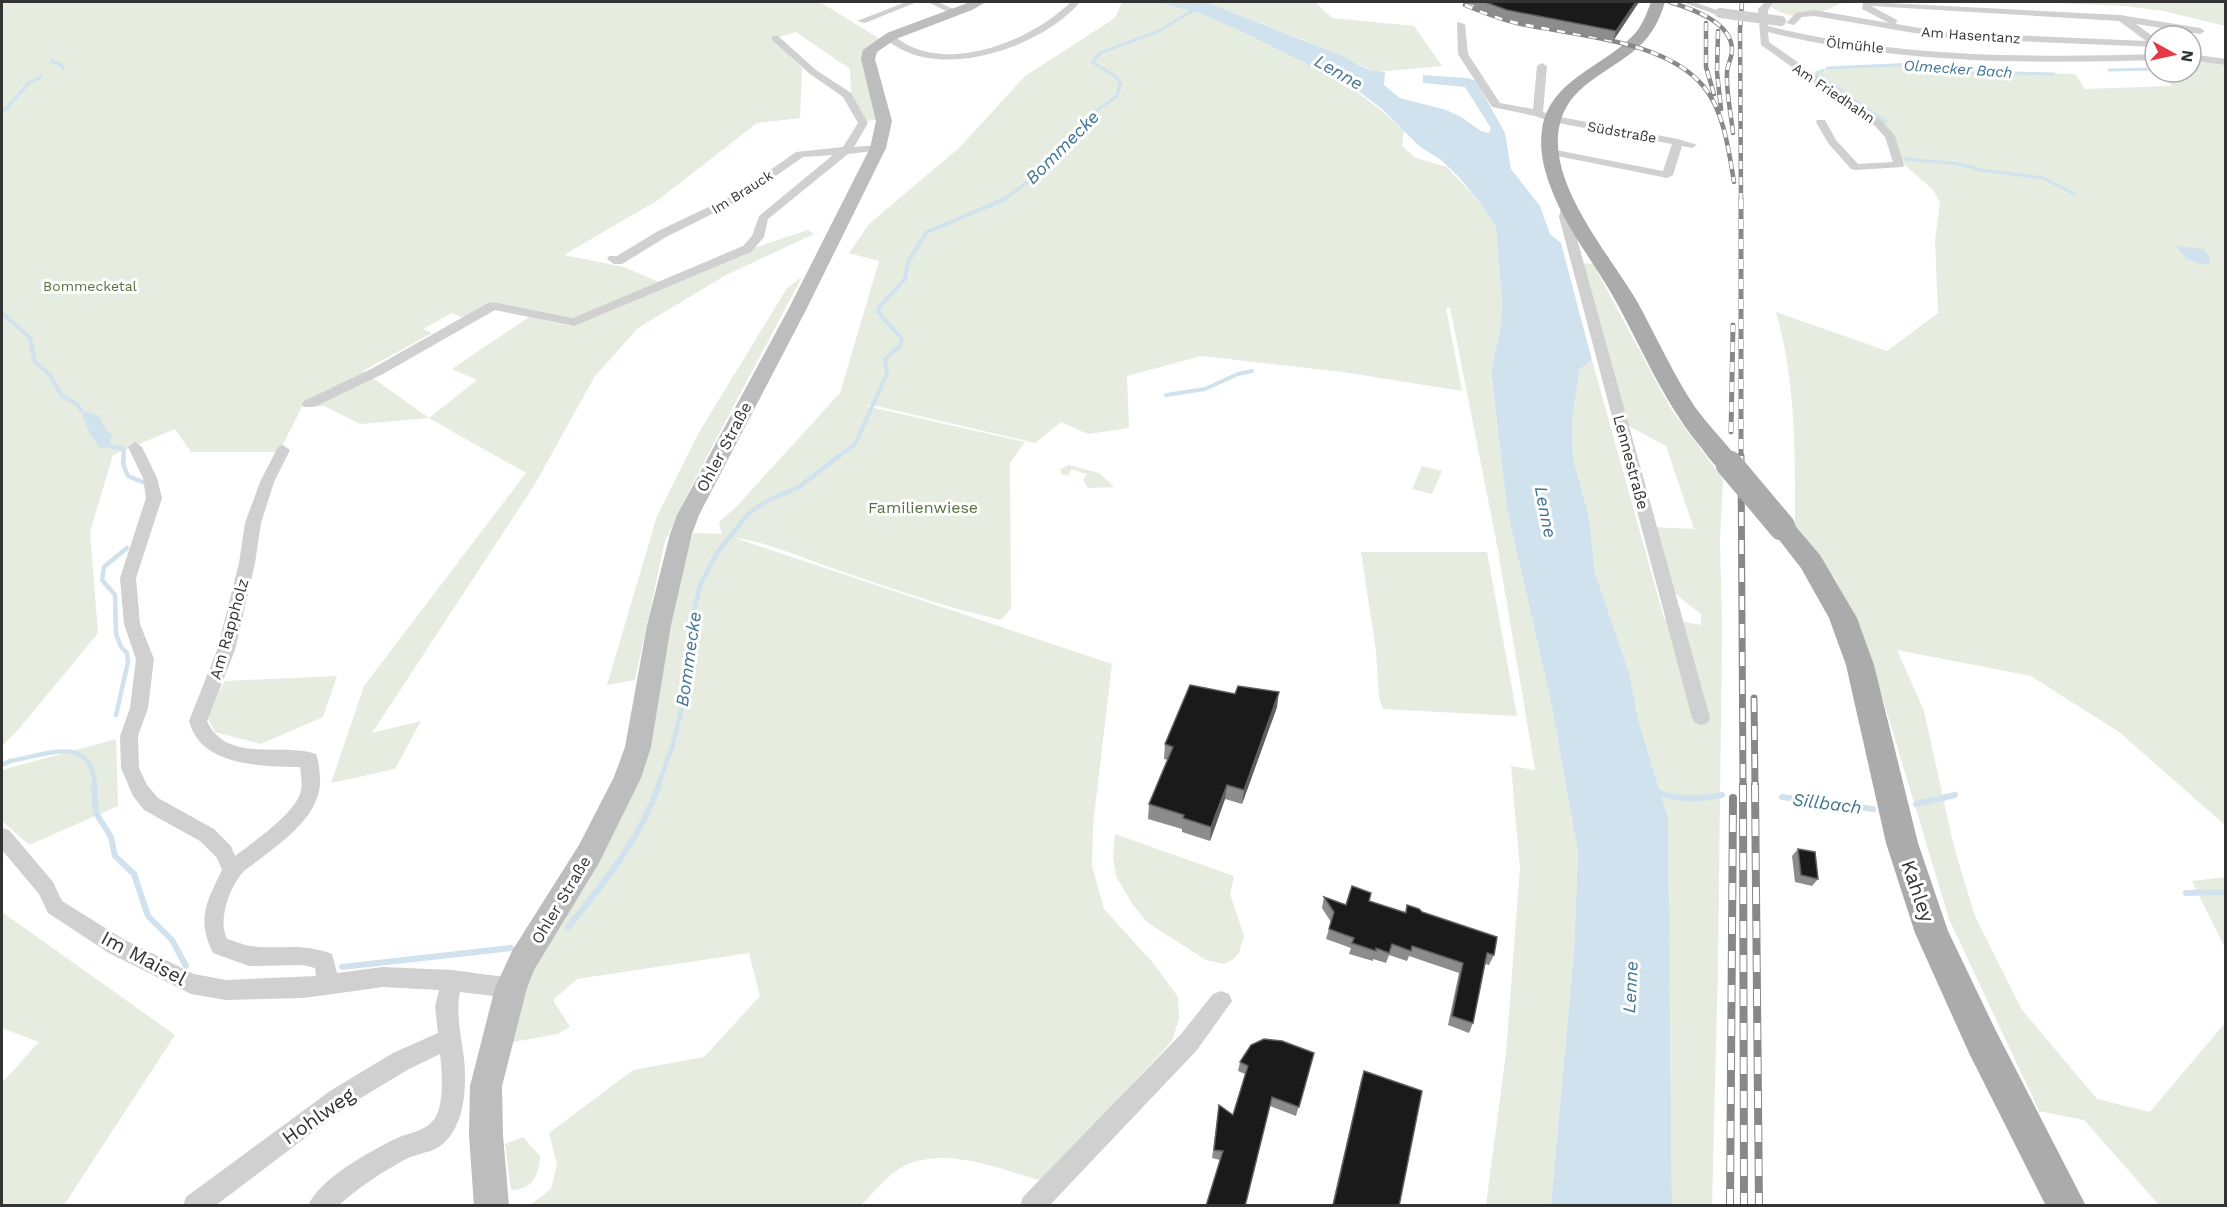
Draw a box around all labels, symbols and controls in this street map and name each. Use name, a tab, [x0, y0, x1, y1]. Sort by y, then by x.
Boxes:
street label: Am Hasentanz	[1921, 24, 2021, 46]
north arrow	[2143, 24, 2203, 84]
street label: Ölmühle	[1825, 34, 1885, 56]
text: N	[2177, 49, 2198, 63]
water label: Lenne	[1311, 50, 1367, 94]
water label: Olmecker Bach	[1903, 56, 2013, 82]
street label: Am Friedhahn	[1790, 60, 1878, 126]
water label: Bommecke	[1021, 106, 1103, 188]
street label: Südstraße	[1586, 118, 1658, 146]
street label: Im Brauck	[708, 167, 776, 217]
park label: Bommecketal	[43, 278, 138, 294]
street label: Ohler Straße	[692, 399, 756, 495]
street label: Lennestraße	[1609, 413, 1653, 511]
water label: Lenne	[1531, 484, 1561, 540]
park label: Familienwiese	[868, 498, 978, 517]
street label: Am Rappholz	[206, 576, 252, 682]
water label: Bommecke	[671, 610, 705, 708]
water label: Sillbach	[1791, 788, 1863, 818]
street label: Ohler Straße	[527, 853, 595, 947]
street label: Kahley	[1896, 857, 1940, 926]
street label: Im Maisel	[97, 925, 191, 991]
water label: Lenne	[1618, 960, 1642, 1014]
street label: Hohlweg	[277, 1082, 359, 1150]

